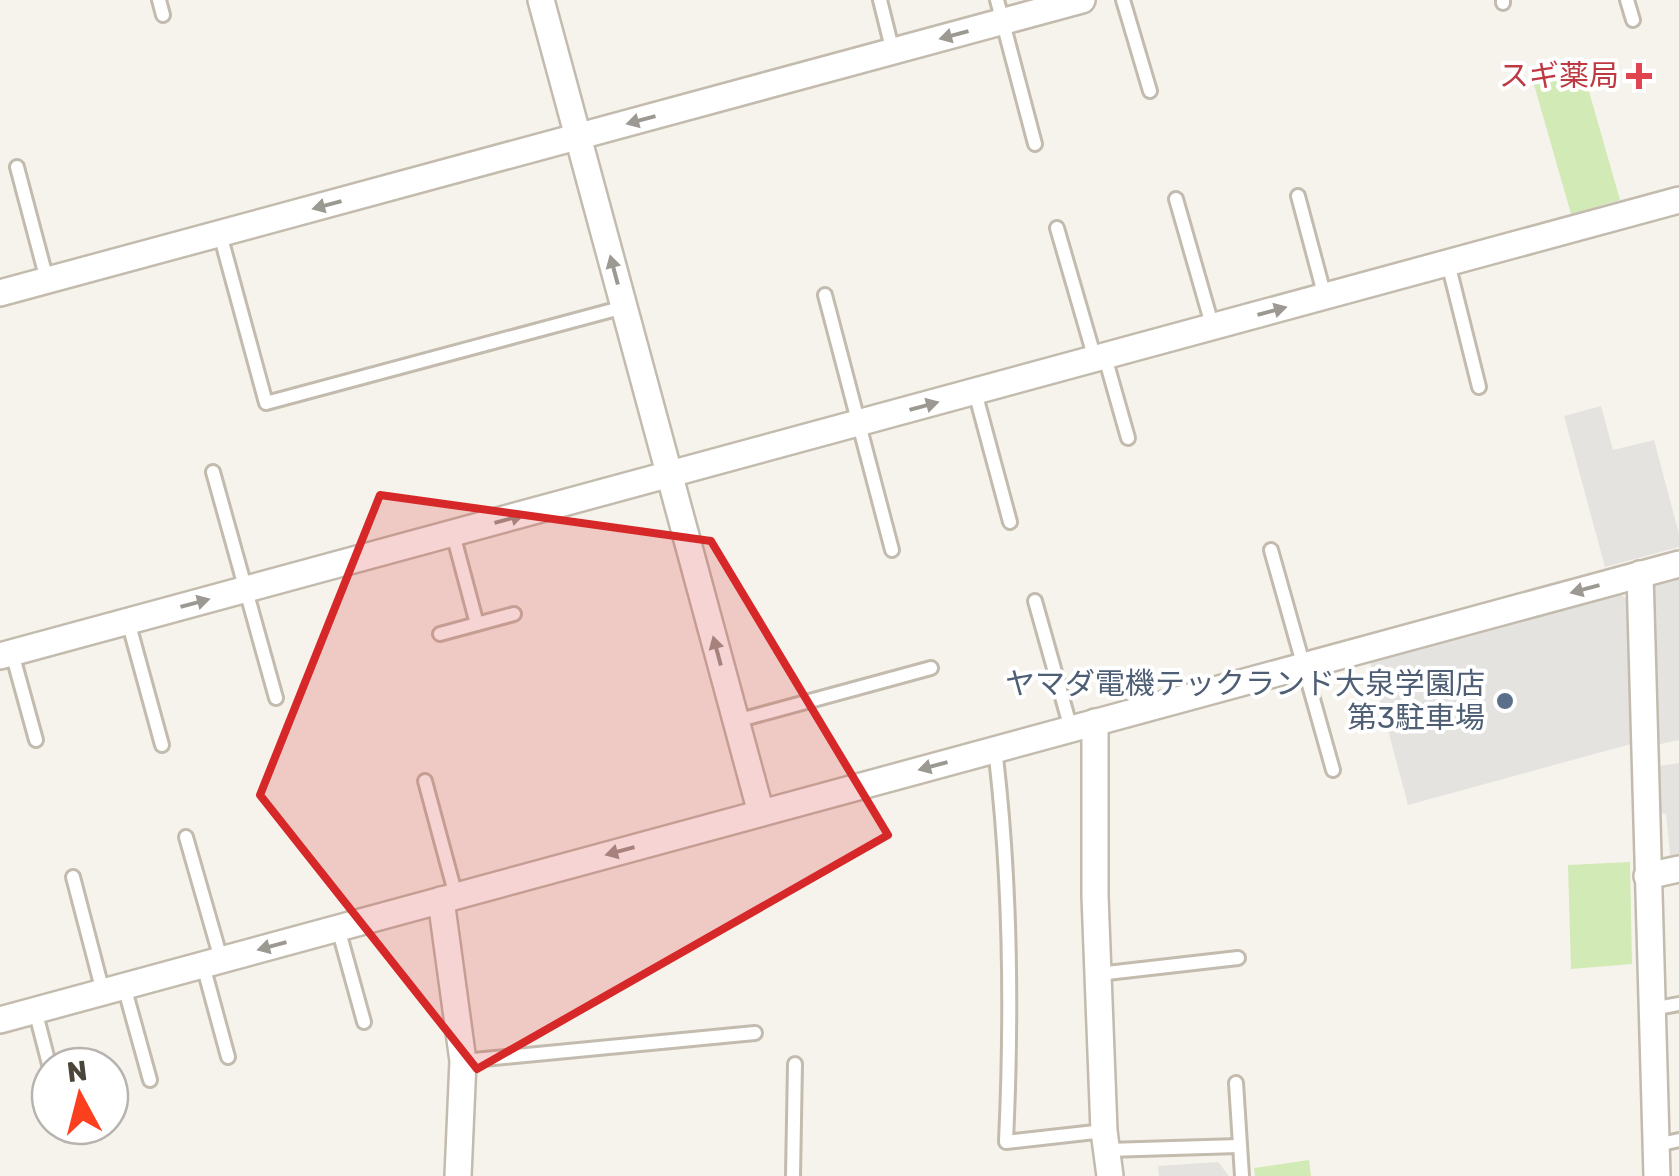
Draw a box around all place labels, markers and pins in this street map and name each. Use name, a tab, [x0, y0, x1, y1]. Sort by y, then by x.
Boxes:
place label: スギ薬局	[1499, 58, 1619, 94]
marker: スギ薬局	[1628, 65, 1650, 87]
place label: ヤマダ電機テックランド大泉学園店 第3駐車場	[1005, 666, 1485, 736]
marker: ヤマダ電機テックランド大泉学園店 第3駐車場	[1494, 690, 1516, 712]

